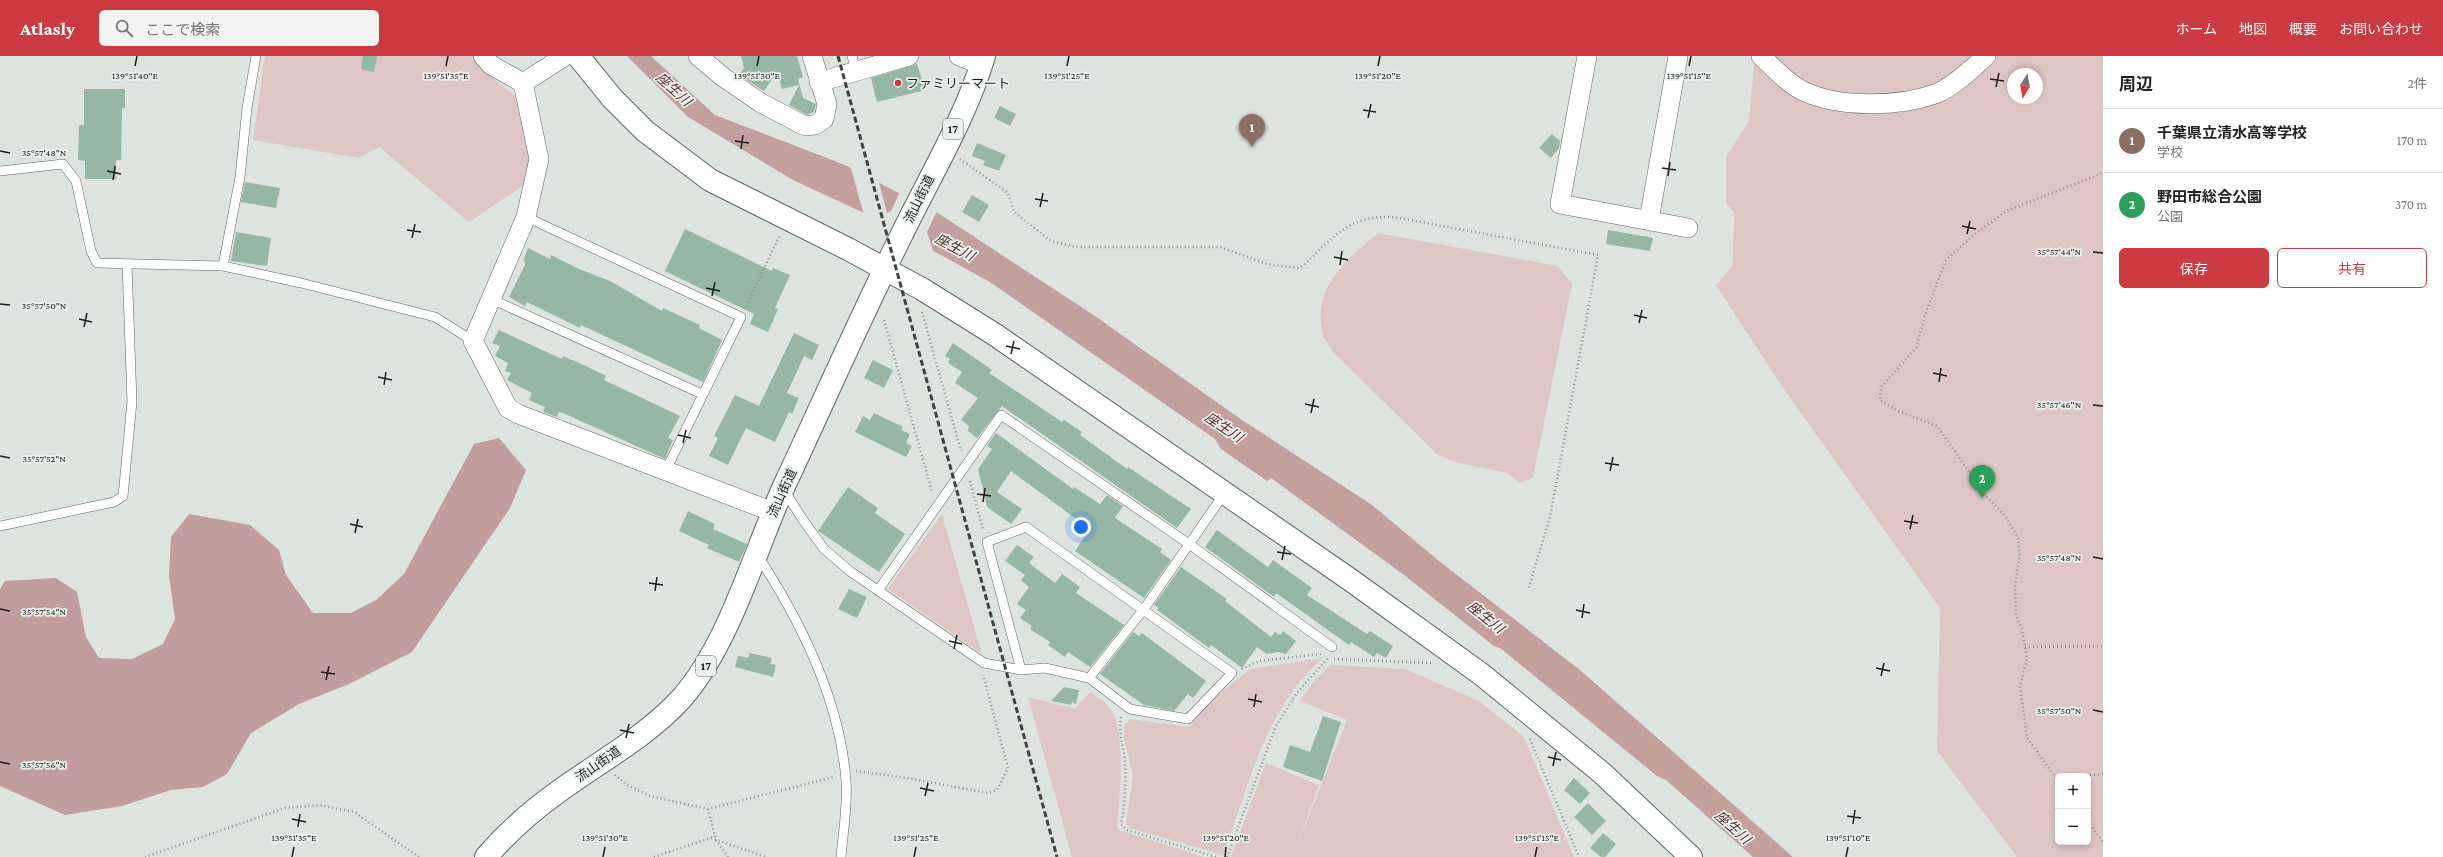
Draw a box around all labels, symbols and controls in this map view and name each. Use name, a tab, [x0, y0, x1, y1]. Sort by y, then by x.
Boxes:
search box	[99, 10, 379, 46]
icon: search	[113, 17, 135, 39]
text: Atlasly	[20, 18, 75, 39]
text: ホーム	[2175, 21, 2217, 37]
text: 地図	[2239, 21, 2267, 37]
text: 概要	[2289, 21, 2317, 37]
text: お問い合わせ	[2339, 21, 2423, 37]
text: ここで検索	[145, 22, 220, 38]
north arrow	[2007, 68, 2043, 104]
water label: 座生川	[653, 69, 696, 110]
text: 139°51'40"E	[112, 70, 159, 81]
text: 139°51'35"E	[423, 70, 469, 81]
text: 139°51'30"E	[734, 70, 781, 81]
text: 139°51'25"E	[1044, 70, 1090, 81]
text: 139°51'20"E	[1355, 70, 1402, 81]
text: 139°51'15"E	[1667, 70, 1712, 81]
text: 周辺	[2119, 75, 2153, 94]
place label: ファミリーマート	[906, 76, 1010, 91]
text: 2件	[2408, 76, 2427, 91]
marker: ファミリーマート	[893, 78, 903, 88]
pin: 1	[1239, 114, 1265, 147]
road number: 17	[943, 119, 963, 139]
text: 千葉県立清水高等学校	[2157, 125, 2307, 141]
text: 1	[2130, 133, 2134, 148]
text: 170 m	[2397, 133, 2427, 148]
text: 学校	[2157, 145, 2183, 160]
text: 35°57'48"N	[22, 147, 67, 158]
street label: 流山街道	[901, 172, 937, 226]
text: 野田市総合公園	[2157, 189, 2262, 205]
text: 2	[2129, 197, 2135, 212]
text: 370 m	[2395, 197, 2427, 212]
text: 公園	[2157, 209, 2183, 224]
water label: 座生川	[933, 230, 979, 265]
text: 35°57'44"N	[2037, 246, 2082, 257]
button: 保存	[2119, 248, 2269, 288]
button: 共有	[2277, 248, 2427, 288]
text: 35°57'50"N	[22, 300, 67, 311]
text: 35°57'46"N	[2037, 399, 2082, 410]
water label: 座生川	[1202, 409, 1248, 446]
text: 35°57'52"N	[22, 453, 66, 464]
pin: 2	[1969, 465, 1995, 498]
street label: 流山街道	[765, 466, 799, 520]
your location	[1071, 517, 1091, 537]
text: 35°57'48"N	[2037, 552, 2082, 563]
water label: 座生川	[1465, 598, 1509, 638]
text: 35°57'54"N	[22, 606, 66, 617]
road number: 17	[696, 656, 716, 676]
text: 35°57'50"N	[2037, 705, 2082, 716]
street label: 流山街道	[572, 743, 624, 785]
text: 35°57'56"N	[22, 759, 67, 770]
map controls	[2055, 773, 2091, 845]
button: +	[2055, 773, 2091, 809]
water label: 座生川	[1712, 807, 1755, 848]
button: −	[2055, 809, 2091, 845]
text: 139°51'35"E	[271, 832, 317, 843]
text: 139°51'30"E	[582, 832, 629, 843]
text: 139°51'25"E	[893, 832, 939, 843]
text: 139°51'20"E	[1203, 832, 1250, 843]
text: 139°51'15"E	[1515, 832, 1560, 843]
text: 139°51'10"E	[1826, 832, 1871, 843]

